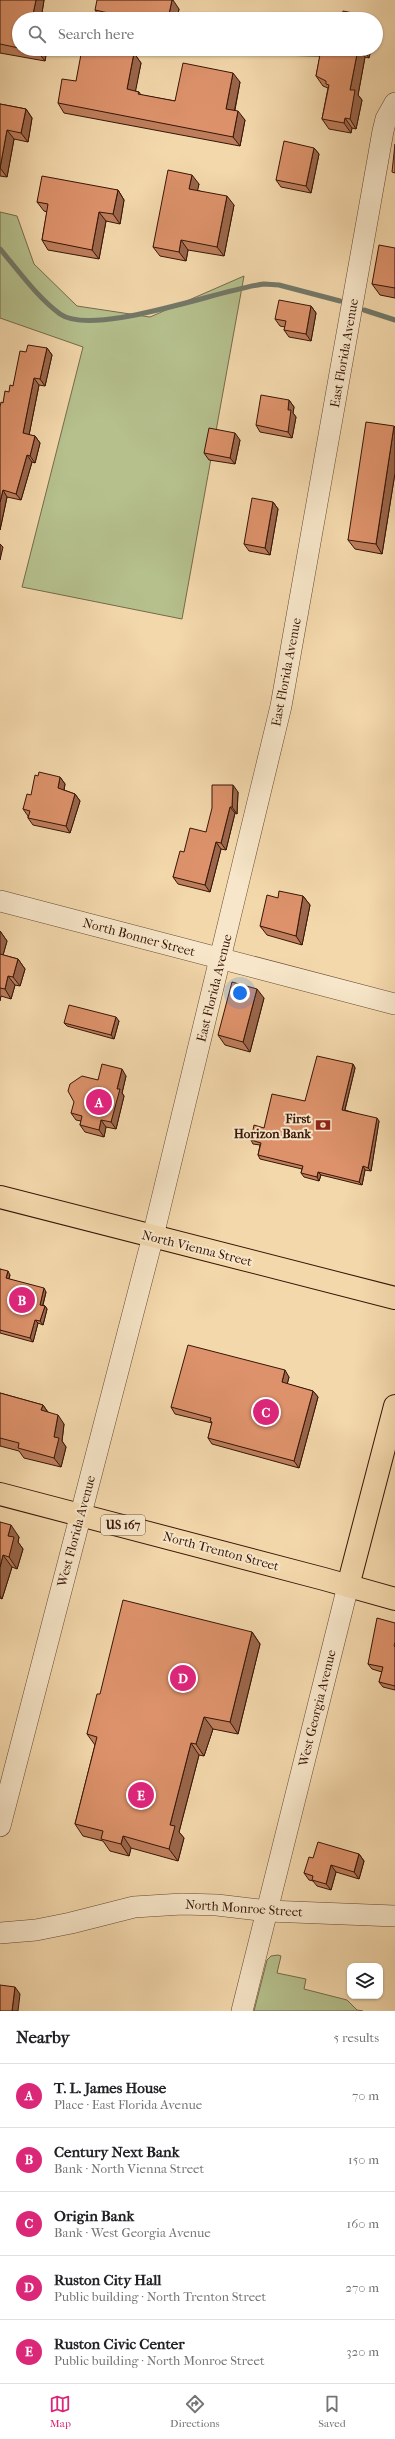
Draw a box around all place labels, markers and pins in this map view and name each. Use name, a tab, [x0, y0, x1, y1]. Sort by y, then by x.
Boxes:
pin: A	[86, 1087, 112, 1117]
place label: First Horizon Bank	[234, 1111, 312, 1141]
bank icon: First Horizon Bank	[314, 1116, 332, 1134]
pin: B	[9, 1285, 35, 1315]
pin: C	[253, 1397, 279, 1427]
pin: D	[170, 1663, 196, 1693]
pin: E	[128, 1780, 154, 1810]

